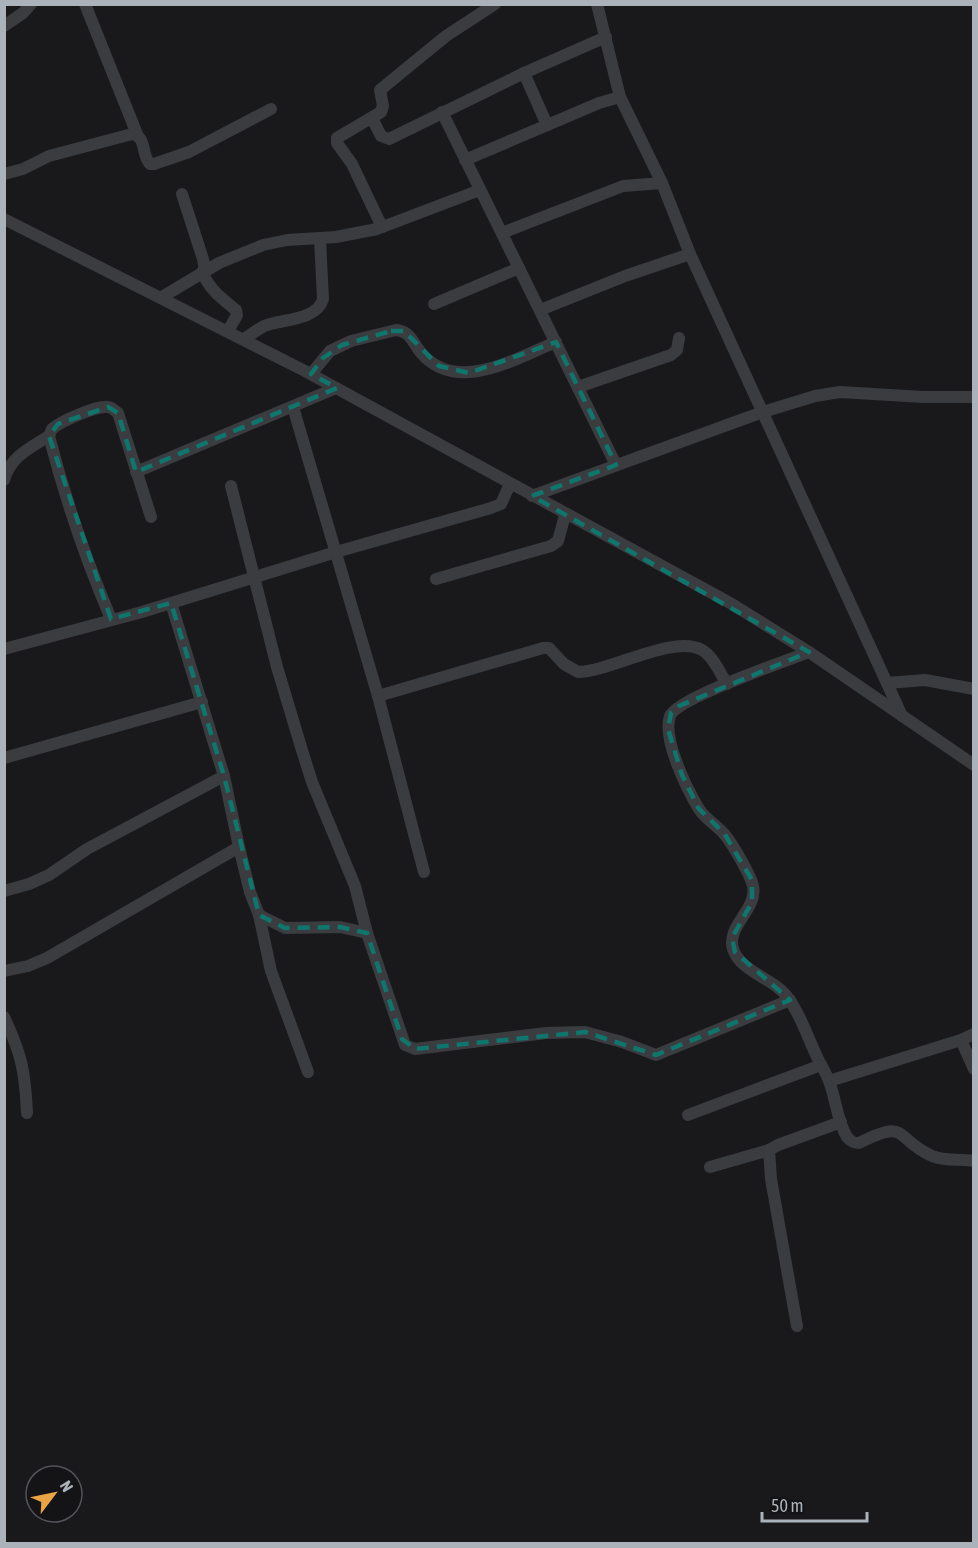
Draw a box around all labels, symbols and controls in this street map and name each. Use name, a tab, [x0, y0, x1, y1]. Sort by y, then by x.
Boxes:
north arrow	[24, 1464, 84, 1524]
text: N	[57, 1477, 77, 1495]
scale bar	[762, 1485, 867, 1523]
text: 50 m	[771, 1495, 803, 1516]

